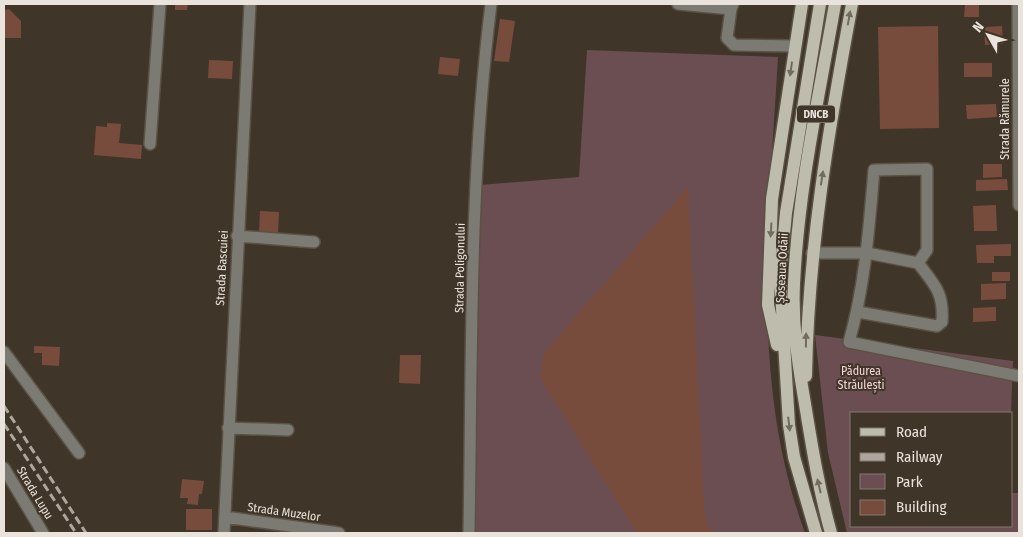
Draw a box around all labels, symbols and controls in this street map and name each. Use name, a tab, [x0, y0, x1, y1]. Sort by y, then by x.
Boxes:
one-way arrow	[845, 10, 853, 26]
north arrow	[963, 10, 1013, 60]
text: N	[969, 19, 988, 36]
one-way arrow	[787, 61, 795, 77]
street label: Strada Rămurele	[998, 78, 1012, 160]
road number: DNCB	[797, 106, 835, 122]
one-way arrow	[818, 170, 826, 186]
one-way arrow	[766, 222, 774, 238]
street label: Strada Poligonului	[452, 223, 468, 313]
street label: Strada Bascuiei	[213, 230, 231, 306]
street label: Șoseaua Odăii	[773, 233, 792, 303]
one-way arrow	[803, 332, 811, 348]
park label: Pădurea Străulești	[838, 364, 884, 393]
legend	[850, 412, 1013, 527]
one-way arrow	[785, 416, 793, 432]
text: Road	[896, 423, 927, 441]
text: Railway	[896, 448, 943, 466]
street label: Strada Lupu	[14, 464, 56, 522]
text: Park	[896, 473, 923, 491]
one-way arrow	[815, 478, 823, 493]
text: Building	[896, 498, 947, 516]
street label: Strada Muzelor	[247, 500, 322, 524]

